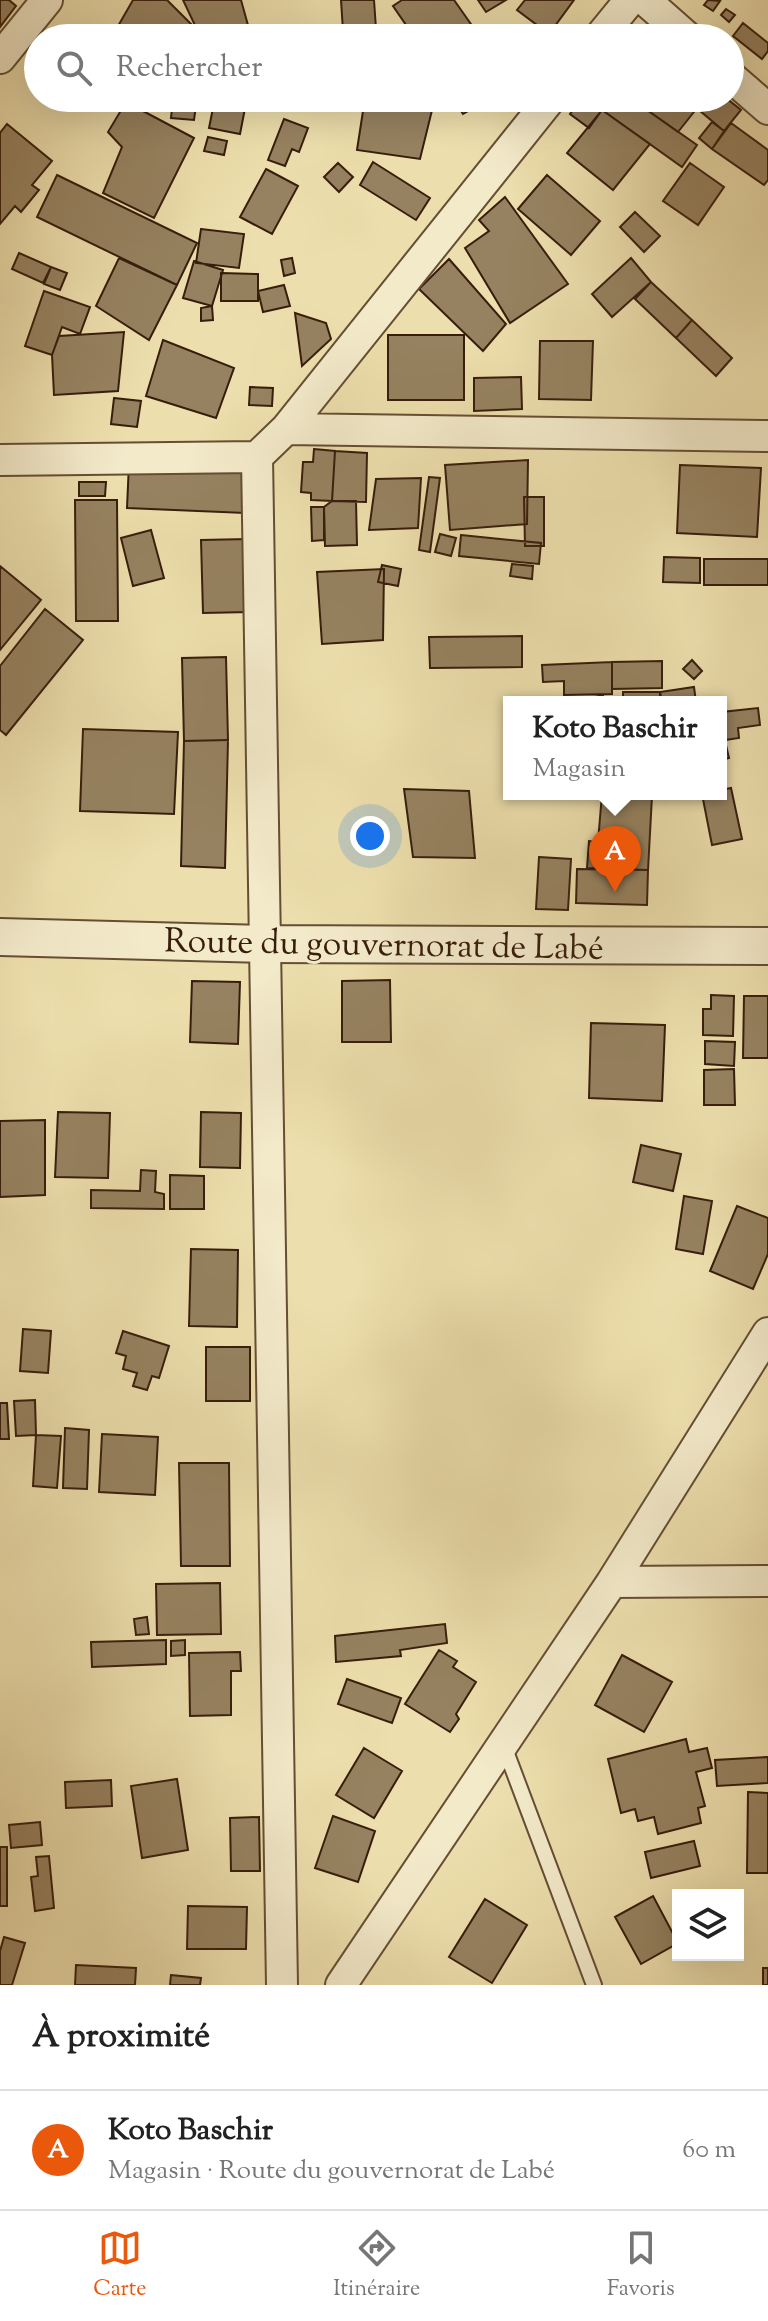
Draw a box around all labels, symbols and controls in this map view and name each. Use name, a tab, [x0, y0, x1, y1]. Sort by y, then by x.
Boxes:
search box	[24, 24, 744, 112]
icon: search	[52, 46, 96, 90]
text: Rechercher	[116, 47, 263, 90]
popup	[503, 696, 727, 800]
text: Koto Baschir	[533, 708, 697, 751]
text: Magasin	[533, 751, 626, 788]
your location	[350, 816, 390, 856]
pin: A	[589, 826, 641, 892]
street label: Route du gouvernorat de Labé	[164, 918, 604, 975]
map controls	[672, 1889, 744, 1961]
button: layers	[672, 1889, 744, 1961]
text: À proximité	[32, 2013, 210, 2062]
text: Koto Baschir	[108, 2110, 273, 2153]
text: A	[47, 2132, 69, 2169]
text: 60 m	[682, 2132, 736, 2169]
text: Magasin · Route du gouvernorat de Labé	[108, 2153, 555, 2190]
tab: Carte	[93, 2226, 147, 2306]
tab: Itinéraire	[333, 2226, 420, 2306]
tab: Favoris	[607, 2226, 675, 2306]

